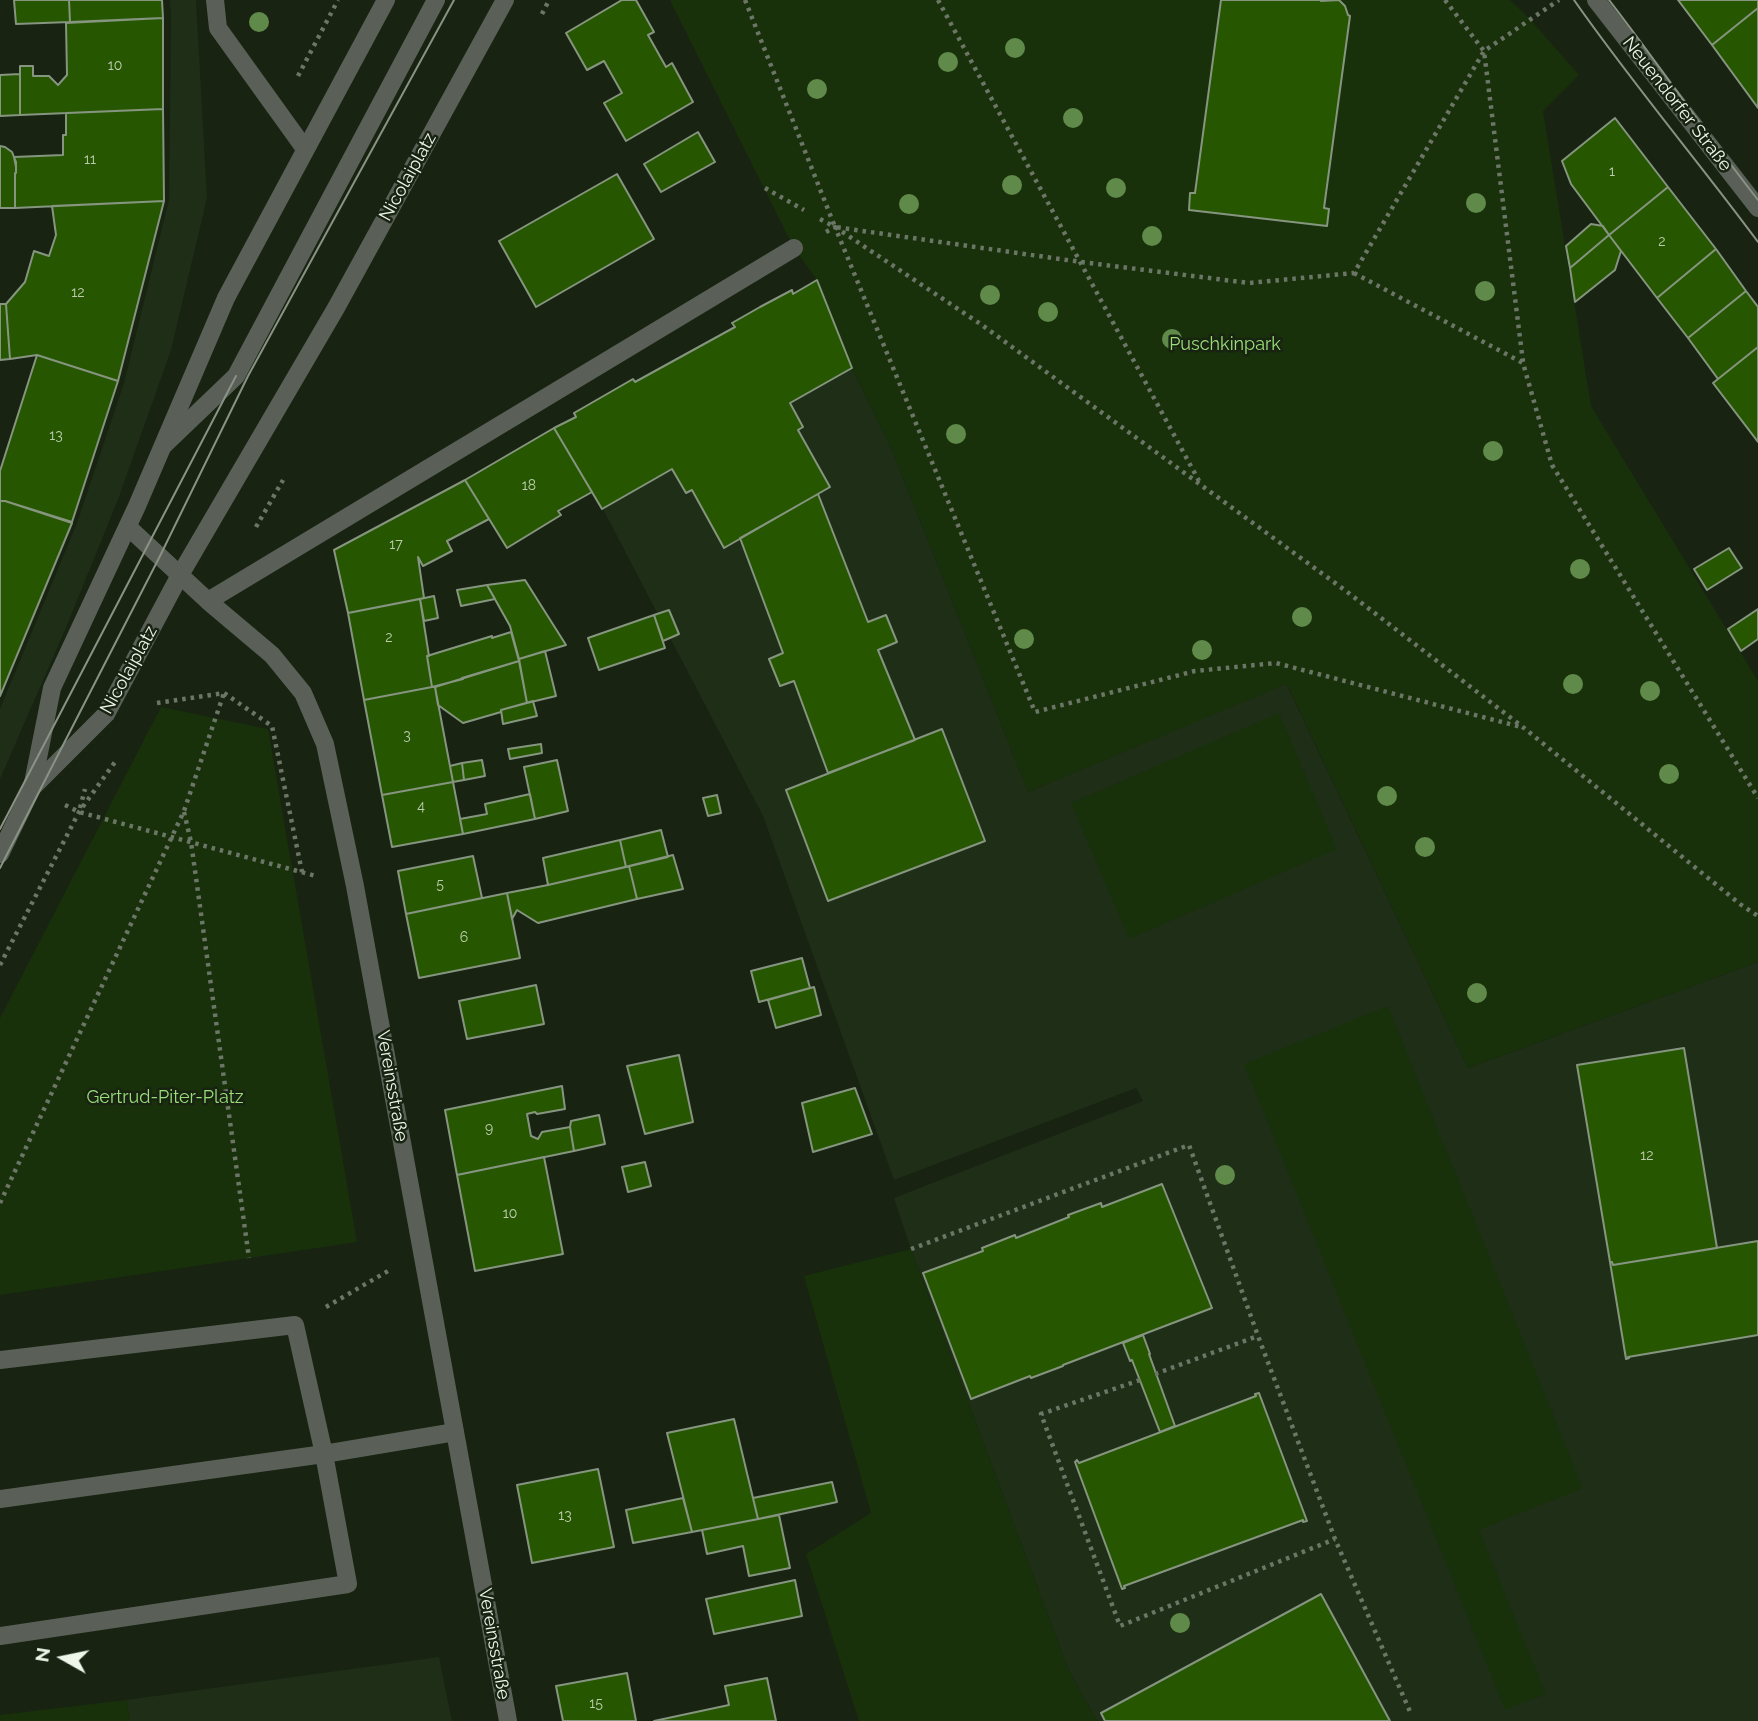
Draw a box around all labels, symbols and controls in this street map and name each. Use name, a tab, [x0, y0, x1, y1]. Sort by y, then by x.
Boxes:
street label: Neuendorfer Straße	[1618, 32, 1736, 176]
house number: 10	[108, 58, 122, 74]
street label: Nicolaiplatz	[375, 129, 441, 225]
house number: 11	[84, 152, 96, 168]
house number: 1	[1609, 164, 1615, 180]
house number: 2	[1658, 234, 1666, 250]
house number: 12	[71, 285, 85, 301]
park label: Puschkinpark	[1169, 334, 1281, 356]
house number: 13	[49, 428, 63, 444]
house number: 18	[522, 478, 536, 494]
house number: 17	[389, 537, 403, 553]
street label: Nicolaiplatz	[96, 622, 162, 718]
house number: 2	[385, 630, 393, 646]
house number: 3	[403, 728, 411, 744]
house number: 4	[417, 799, 425, 815]
house number: 5	[436, 877, 444, 893]
house number: 6	[460, 930, 468, 946]
street label: Vereinsstraße	[372, 1029, 412, 1143]
park label: Gertrud-Piter-Platz	[86, 1087, 244, 1109]
house number: 9	[485, 1121, 493, 1137]
house number: 12	[1640, 1148, 1654, 1164]
house number: 10	[503, 1206, 517, 1222]
house number: 13	[558, 1508, 572, 1524]
street label: Vereinsstraße	[474, 1587, 514, 1701]
north arrow	[28, 1623, 98, 1693]
text: N	[30, 1646, 54, 1664]
house number: 15	[589, 1696, 603, 1712]

